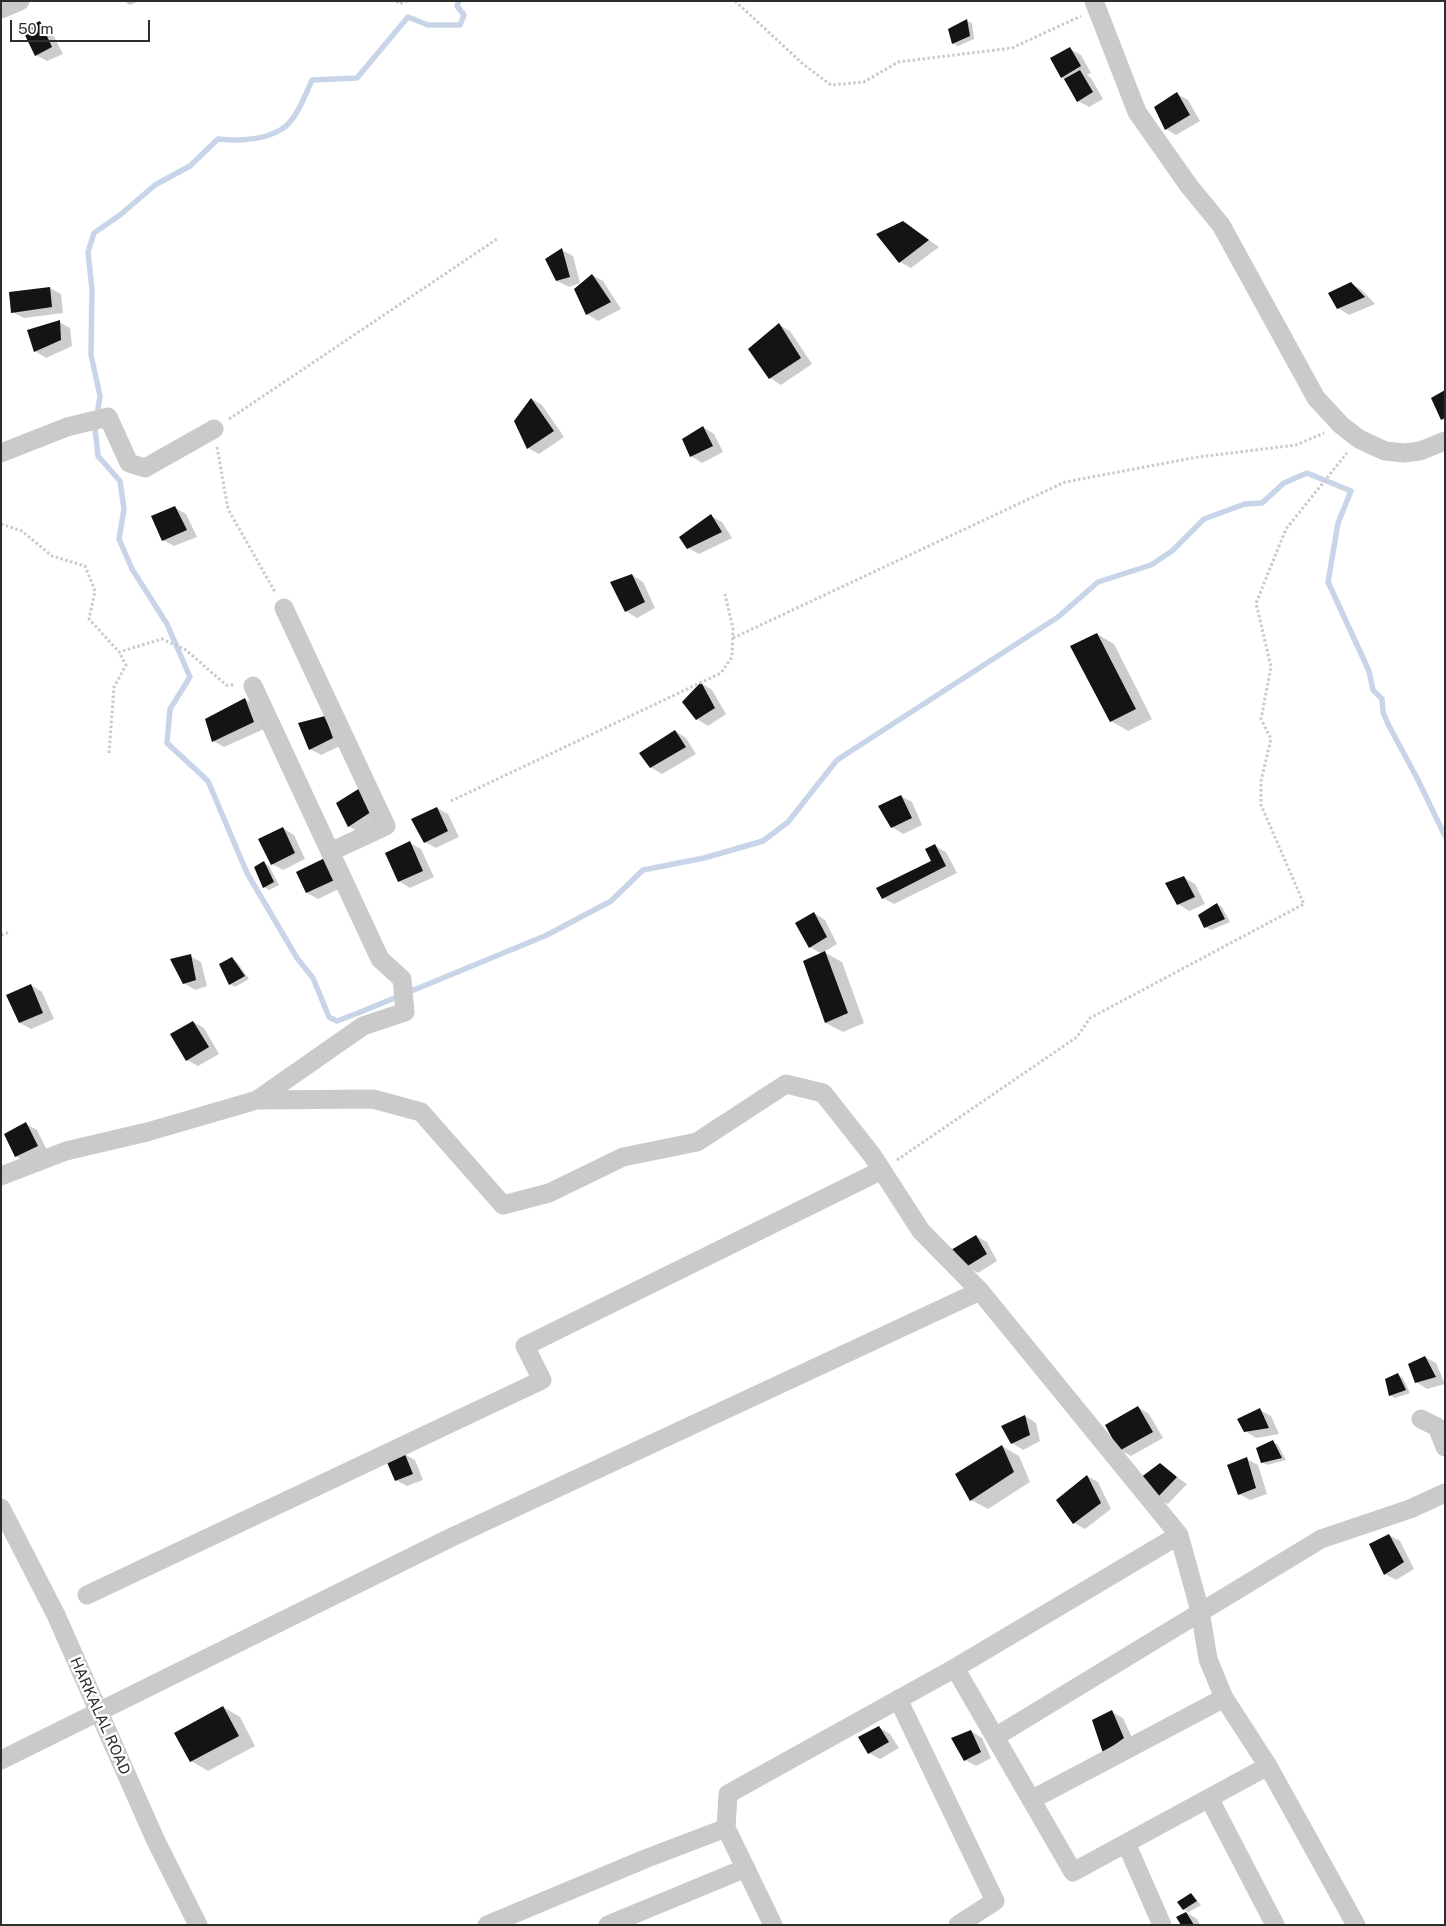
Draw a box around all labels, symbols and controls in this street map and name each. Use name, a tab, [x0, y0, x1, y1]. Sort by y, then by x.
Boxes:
scale bar	[12, 10, 152, 42]
text: 50 m	[18, 20, 53, 37]
street label: HARKALAL ROAD	[66, 1654, 134, 1778]

